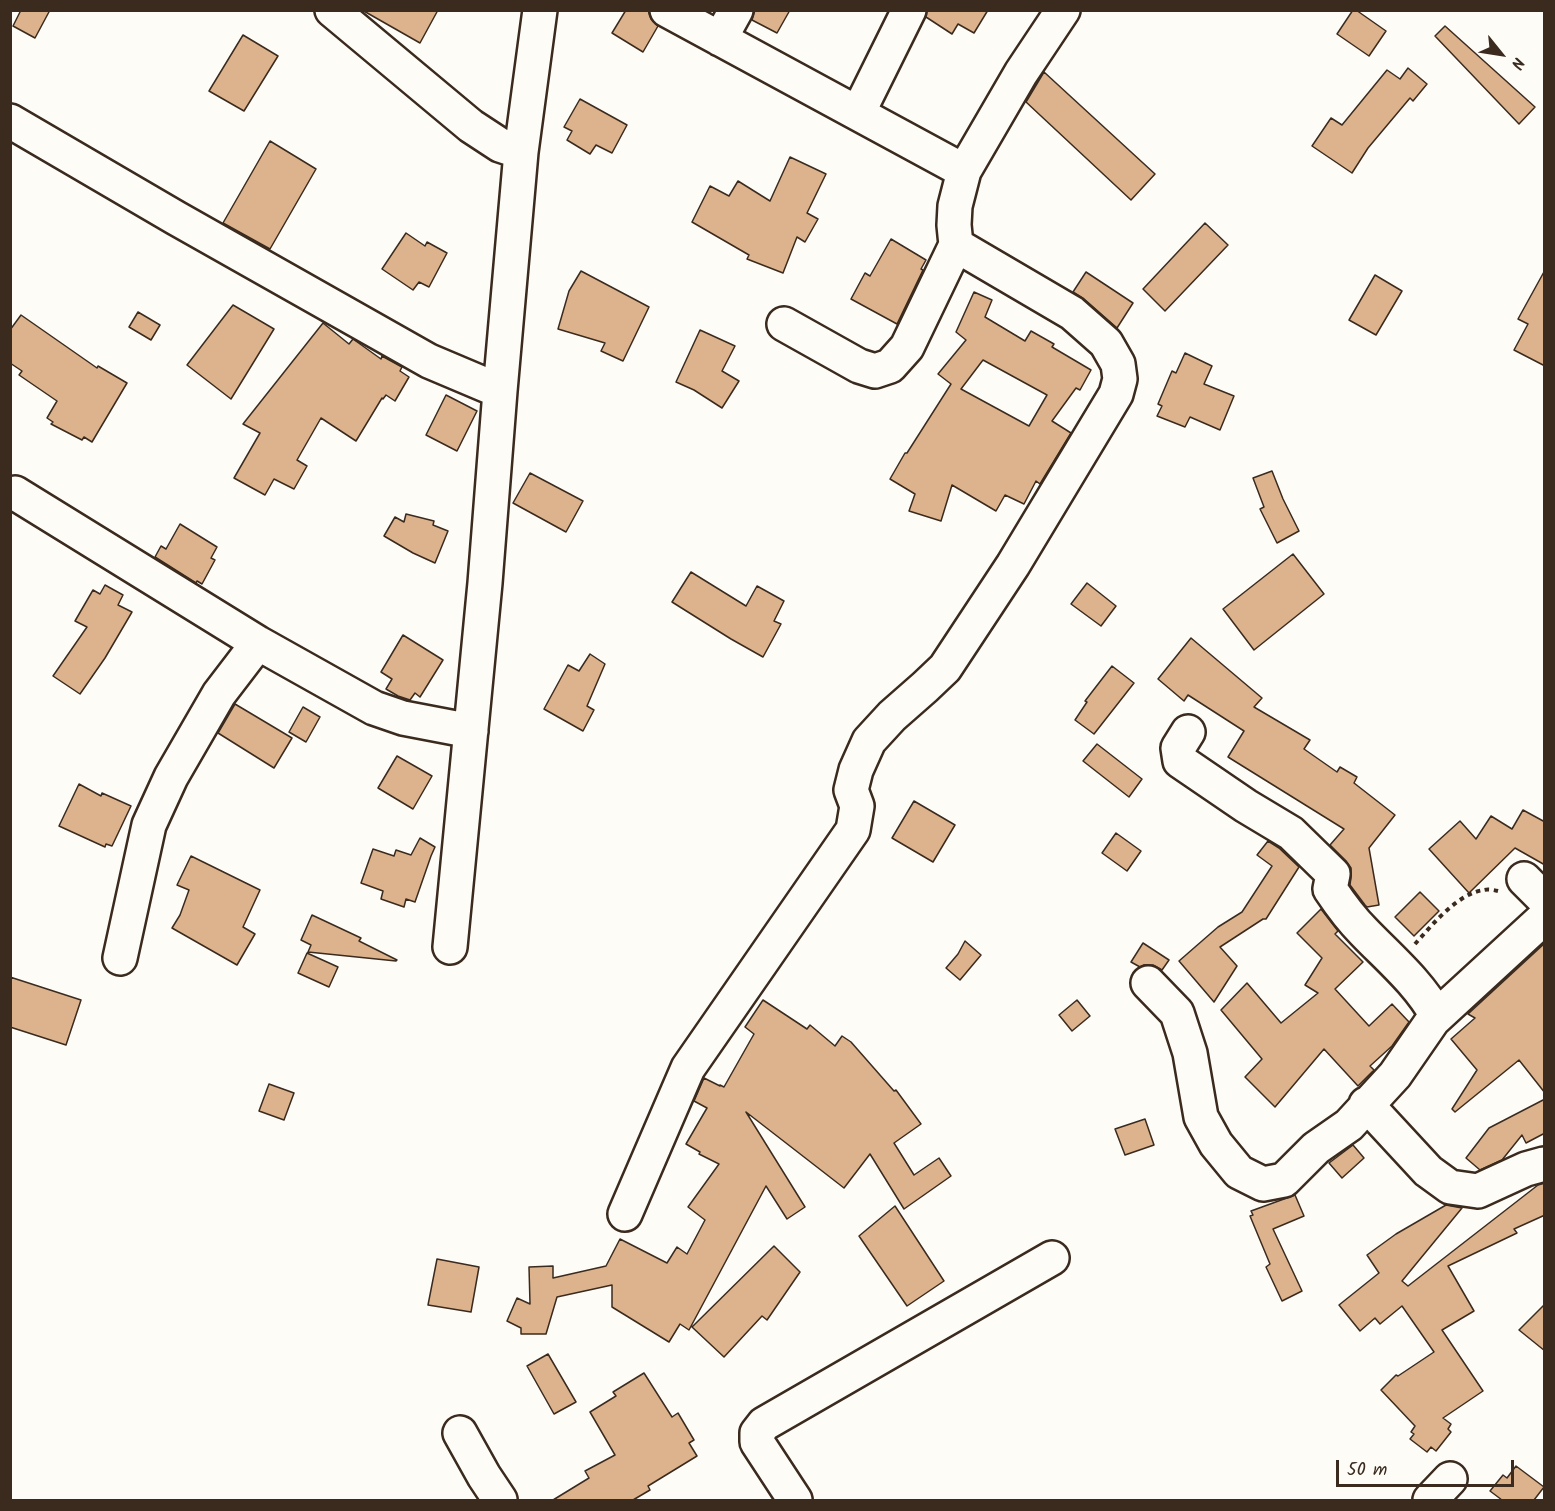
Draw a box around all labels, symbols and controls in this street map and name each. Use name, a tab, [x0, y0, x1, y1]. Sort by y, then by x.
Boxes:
north arrow	[1471, 24, 1531, 84]
text: N	[1504, 53, 1530, 74]
scale bar	[1339, 1448, 1518, 1486]
text: 50 m	[1347, 1456, 1387, 1485]

